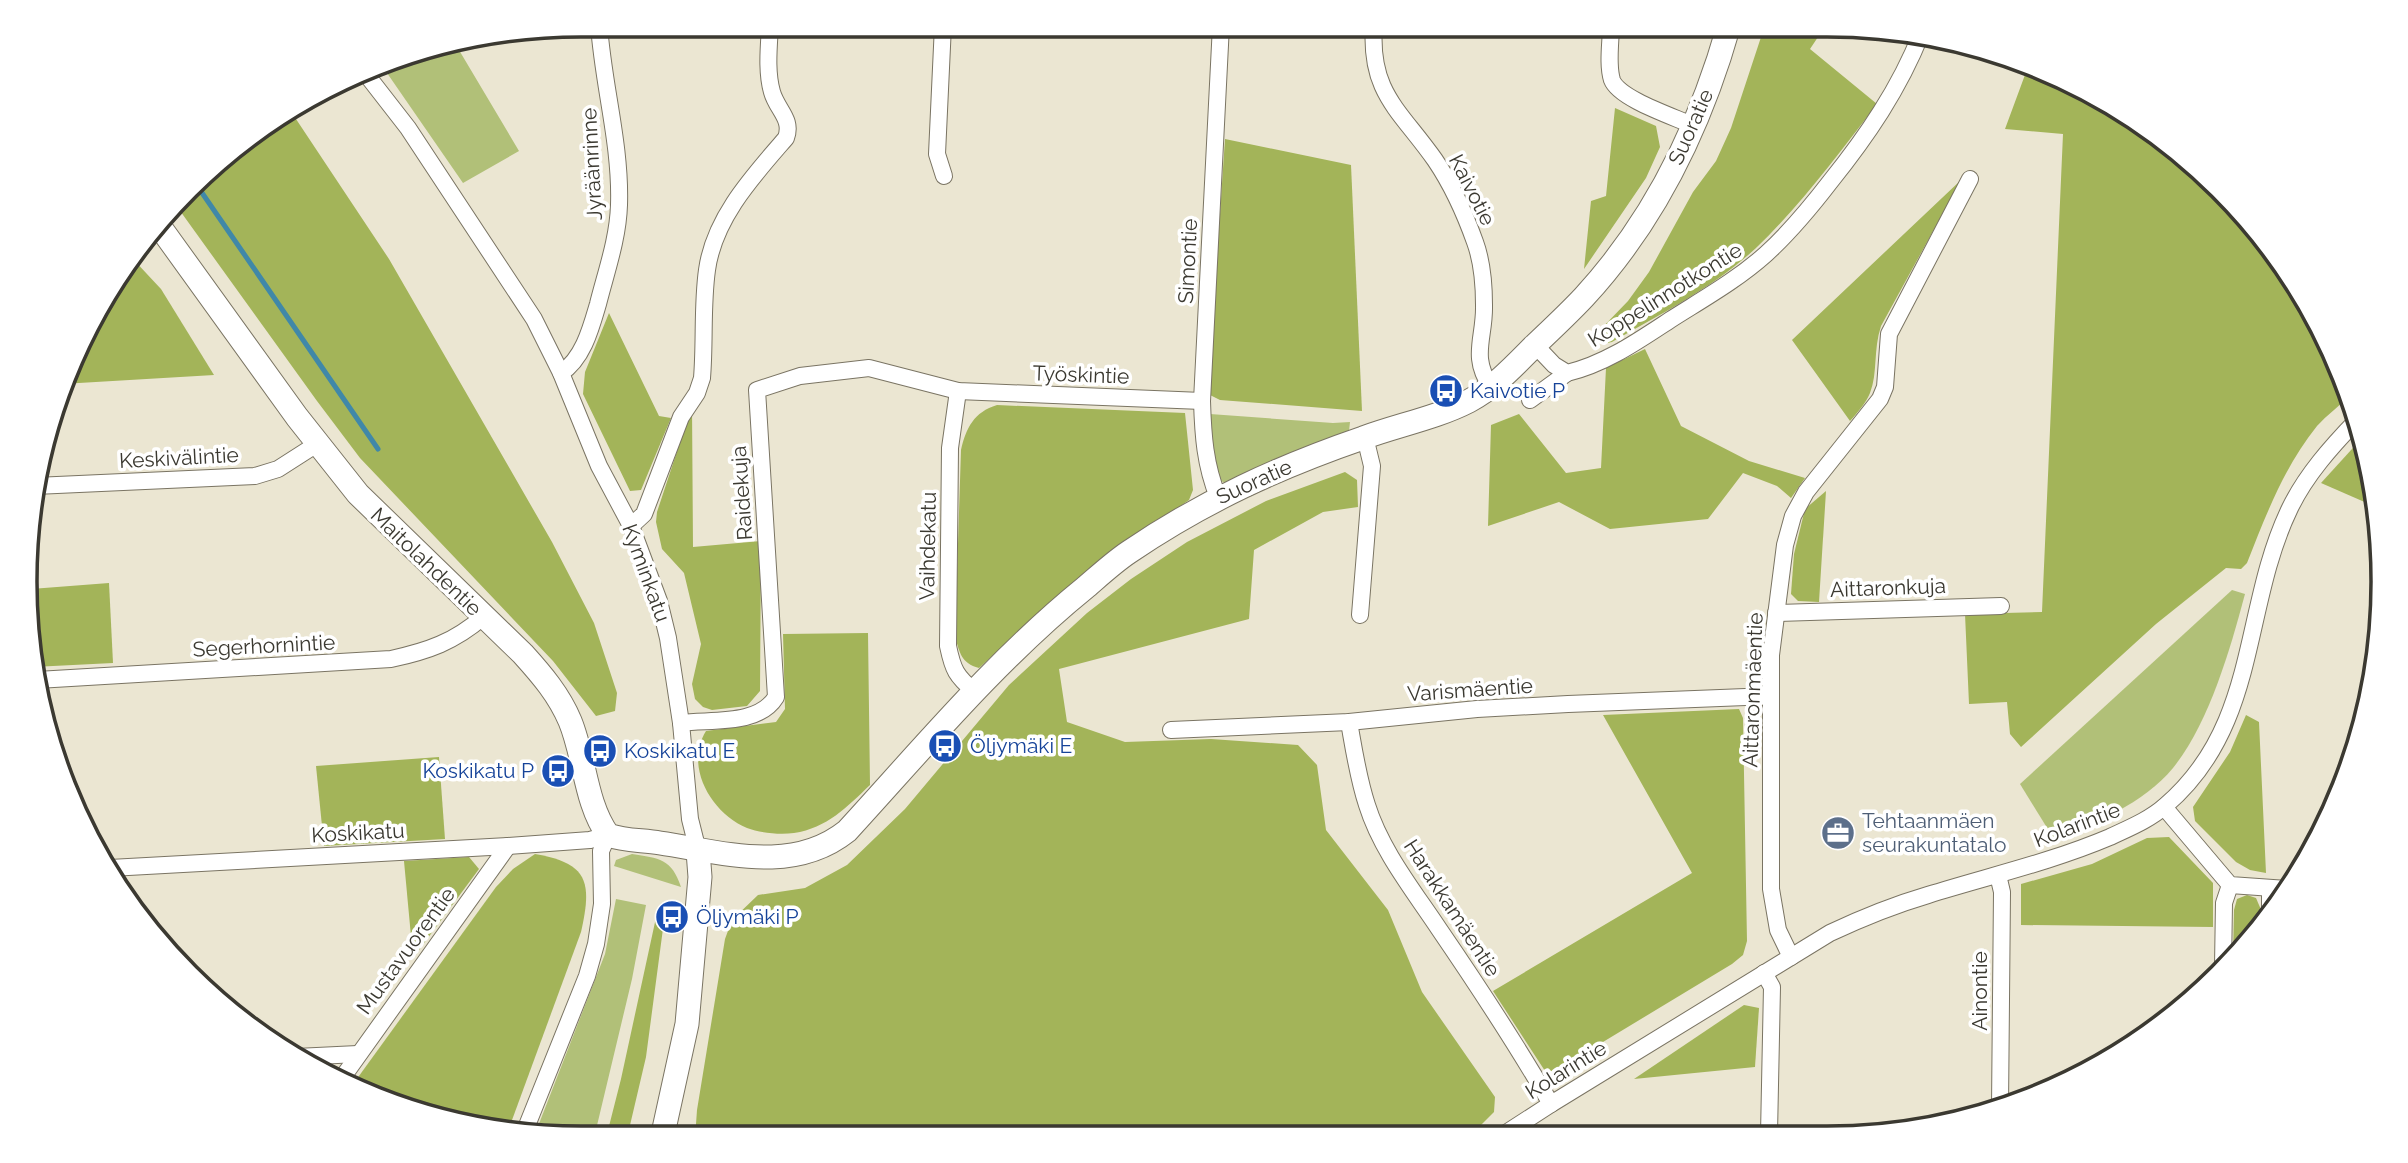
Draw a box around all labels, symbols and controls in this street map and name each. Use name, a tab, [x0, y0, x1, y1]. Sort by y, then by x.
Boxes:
street label: Suoratie	[1663, 85, 1718, 169]
street label: Jyräänrinne	[576, 107, 607, 221]
street label: Kaivotie	[1444, 150, 1501, 230]
street label: Simontie	[1173, 218, 1202, 304]
street label: Koppelinnotkontie	[1583, 237, 1746, 352]
street label: Työskintie	[1032, 360, 1130, 389]
bus stop icon: Kaivotie P	[1427, 372, 1465, 410]
place label: Kaivotie P	[1470, 378, 1565, 403]
street label: Keskivälintie	[119, 442, 239, 473]
street label: Raidekuja	[726, 445, 757, 541]
street label: Suoratie	[1212, 454, 1296, 509]
street label: Vaihdekatu	[914, 491, 941, 601]
street label: Maitolahdentie	[366, 502, 487, 621]
street label: Kyminkatu	[617, 521, 676, 625]
street label: Aittaronkuja	[1830, 573, 1946, 602]
street label: Aittaronmäentie	[1737, 612, 1768, 768]
street label: Segerhornintie	[192, 629, 336, 662]
street label: Varismäentie	[1406, 673, 1534, 706]
bus stop icon: Öljymäki E	[926, 727, 964, 765]
bus stop icon: Koskikatu E	[581, 732, 619, 770]
place label: Öljymäki E	[970, 733, 1072, 758]
place label: Koskikatu E	[624, 738, 735, 763]
bus stop icon: Koskikatu P	[539, 752, 577, 790]
place label: Koskikatu P	[422, 758, 534, 783]
street label: Kolarintie	[2030, 797, 2124, 852]
place label: Tehtaanmäen seurakuntatalo	[1862, 808, 2007, 857]
office icon: Tehtaanmäen seurakuntatalo	[1819, 814, 1857, 852]
street label: Koskikatu	[311, 818, 405, 847]
street label: Harakkamäentie	[1399, 834, 1506, 981]
street label: Mustavuorentie	[351, 882, 460, 1019]
bus stop icon: Öljymäki P	[653, 898, 691, 936]
place label: Öljymäki P	[696, 904, 798, 929]
street label: Ainontie	[1967, 951, 1992, 1031]
street label: Kolarintie	[1521, 1035, 1611, 1104]

